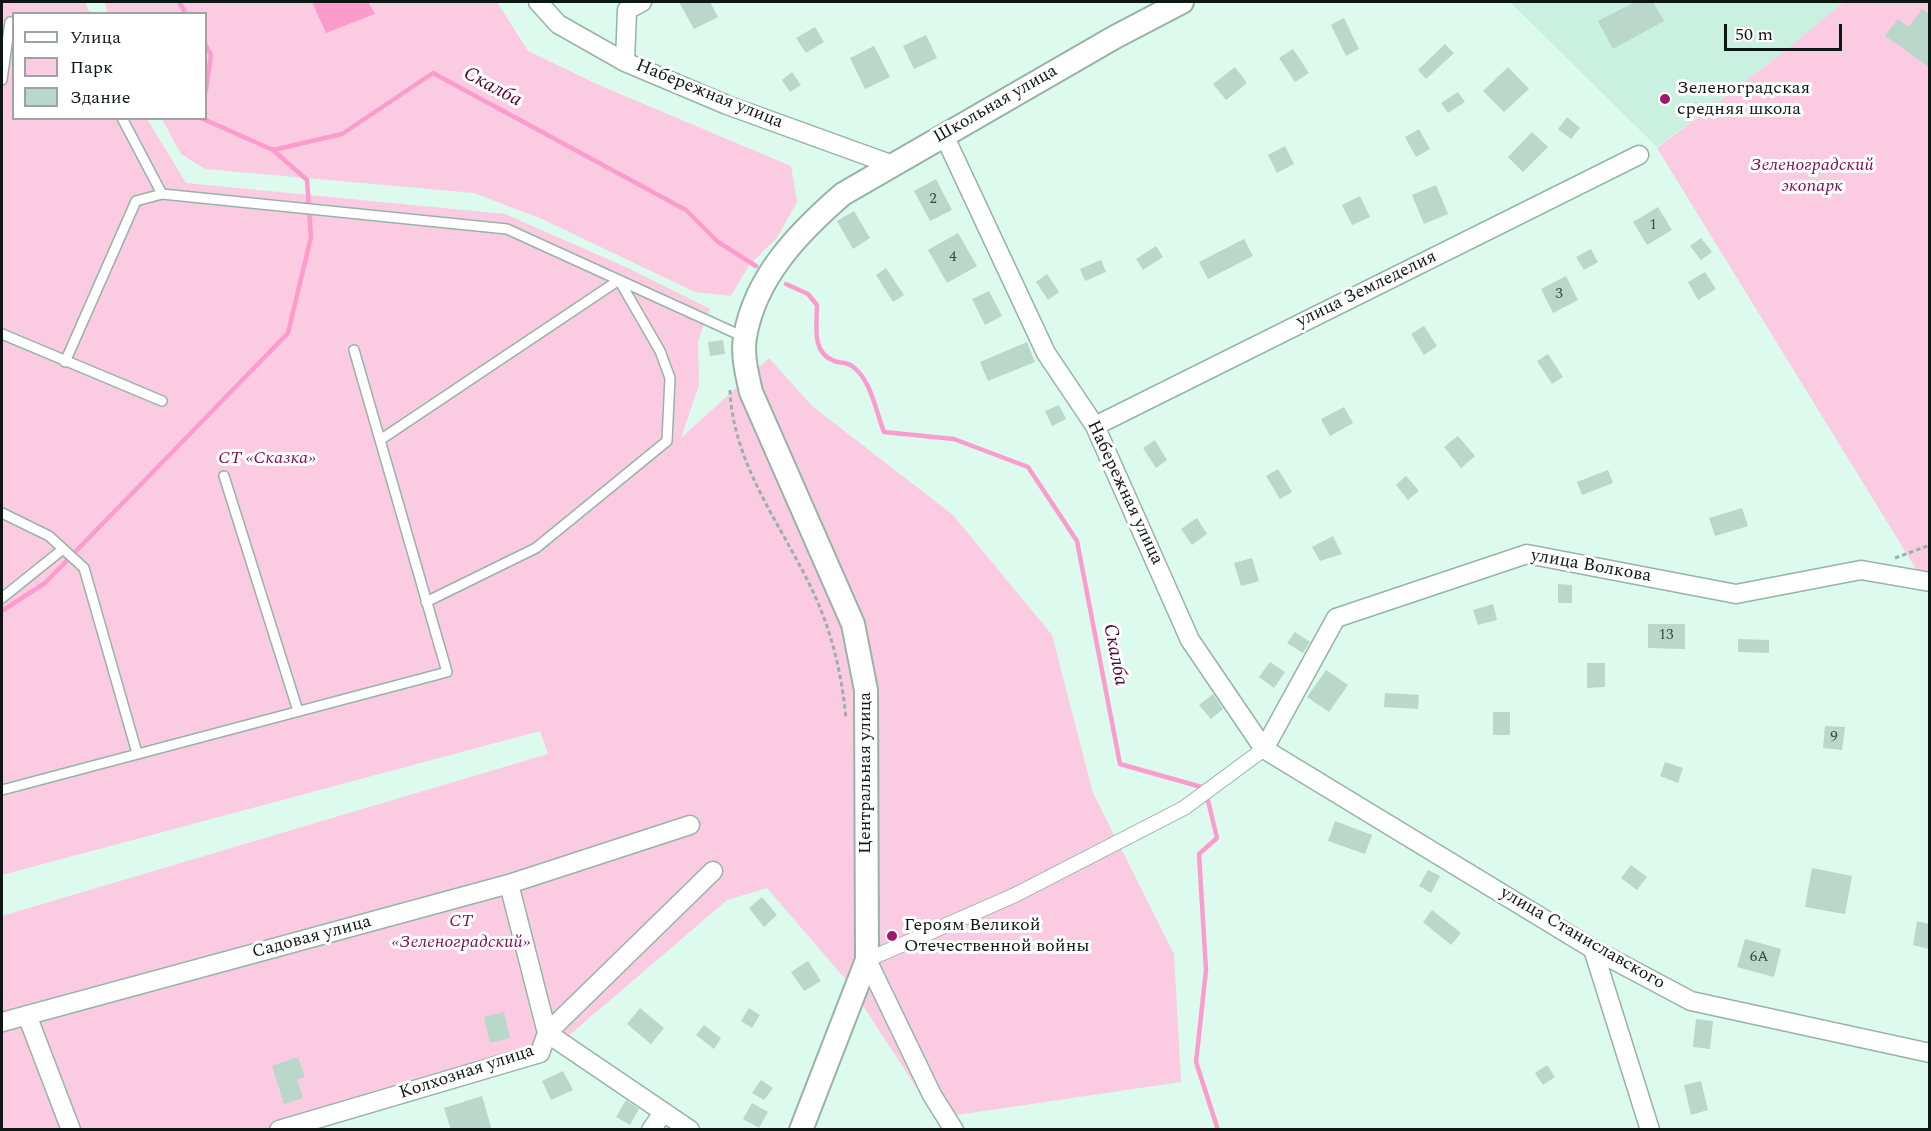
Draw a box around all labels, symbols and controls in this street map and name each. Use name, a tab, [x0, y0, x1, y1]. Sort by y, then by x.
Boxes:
legend	[12, 12, 207, 120]
scale bar	[1727, 12, 1846, 50]
text: 50 m	[1735, 21, 1773, 48]
text: Улица	[70, 24, 121, 51]
text: Парк	[70, 54, 113, 81]
street label: Набережная улица	[632, 56, 786, 134]
street label: Школьная улица	[930, 61, 1062, 149]
water label: Скалба	[459, 63, 525, 113]
place label: Зеленоградская средняя школа	[1677, 78, 1810, 121]
text: Здание	[70, 84, 130, 111]
marker: Зеленоградская средняя школа	[1658, 92, 1672, 106]
park label: Зеленоградский экопарк	[1750, 155, 1874, 198]
house number: 2	[929, 191, 937, 209]
house number: 1	[1649, 217, 1657, 235]
street label: улица Земледелия	[1293, 247, 1441, 333]
house number: 4	[949, 249, 957, 267]
house number: 3	[1555, 286, 1563, 304]
street label: Набережная улица	[1081, 417, 1167, 569]
park label: СТ «Сказка»	[218, 448, 316, 470]
street label: улица Волкова	[1529, 546, 1653, 588]
water label: Скалба	[1096, 622, 1132, 688]
house number: 13	[1659, 627, 1673, 645]
street label: Центральная улица	[855, 692, 877, 854]
house number: 9	[1830, 729, 1838, 747]
street label: улица Станиславского	[1496, 883, 1668, 995]
park label: СТ «Зеленоградский»	[392, 911, 530, 954]
street label: Садовая улица	[250, 912, 374, 964]
place label: Героям Великой Отечественной войны	[904, 915, 1090, 958]
marker: Героям Великой Отечественной войны	[885, 929, 899, 943]
house number: 6А	[1750, 949, 1768, 967]
street label: Колхозная улица	[397, 1041, 537, 1105]

